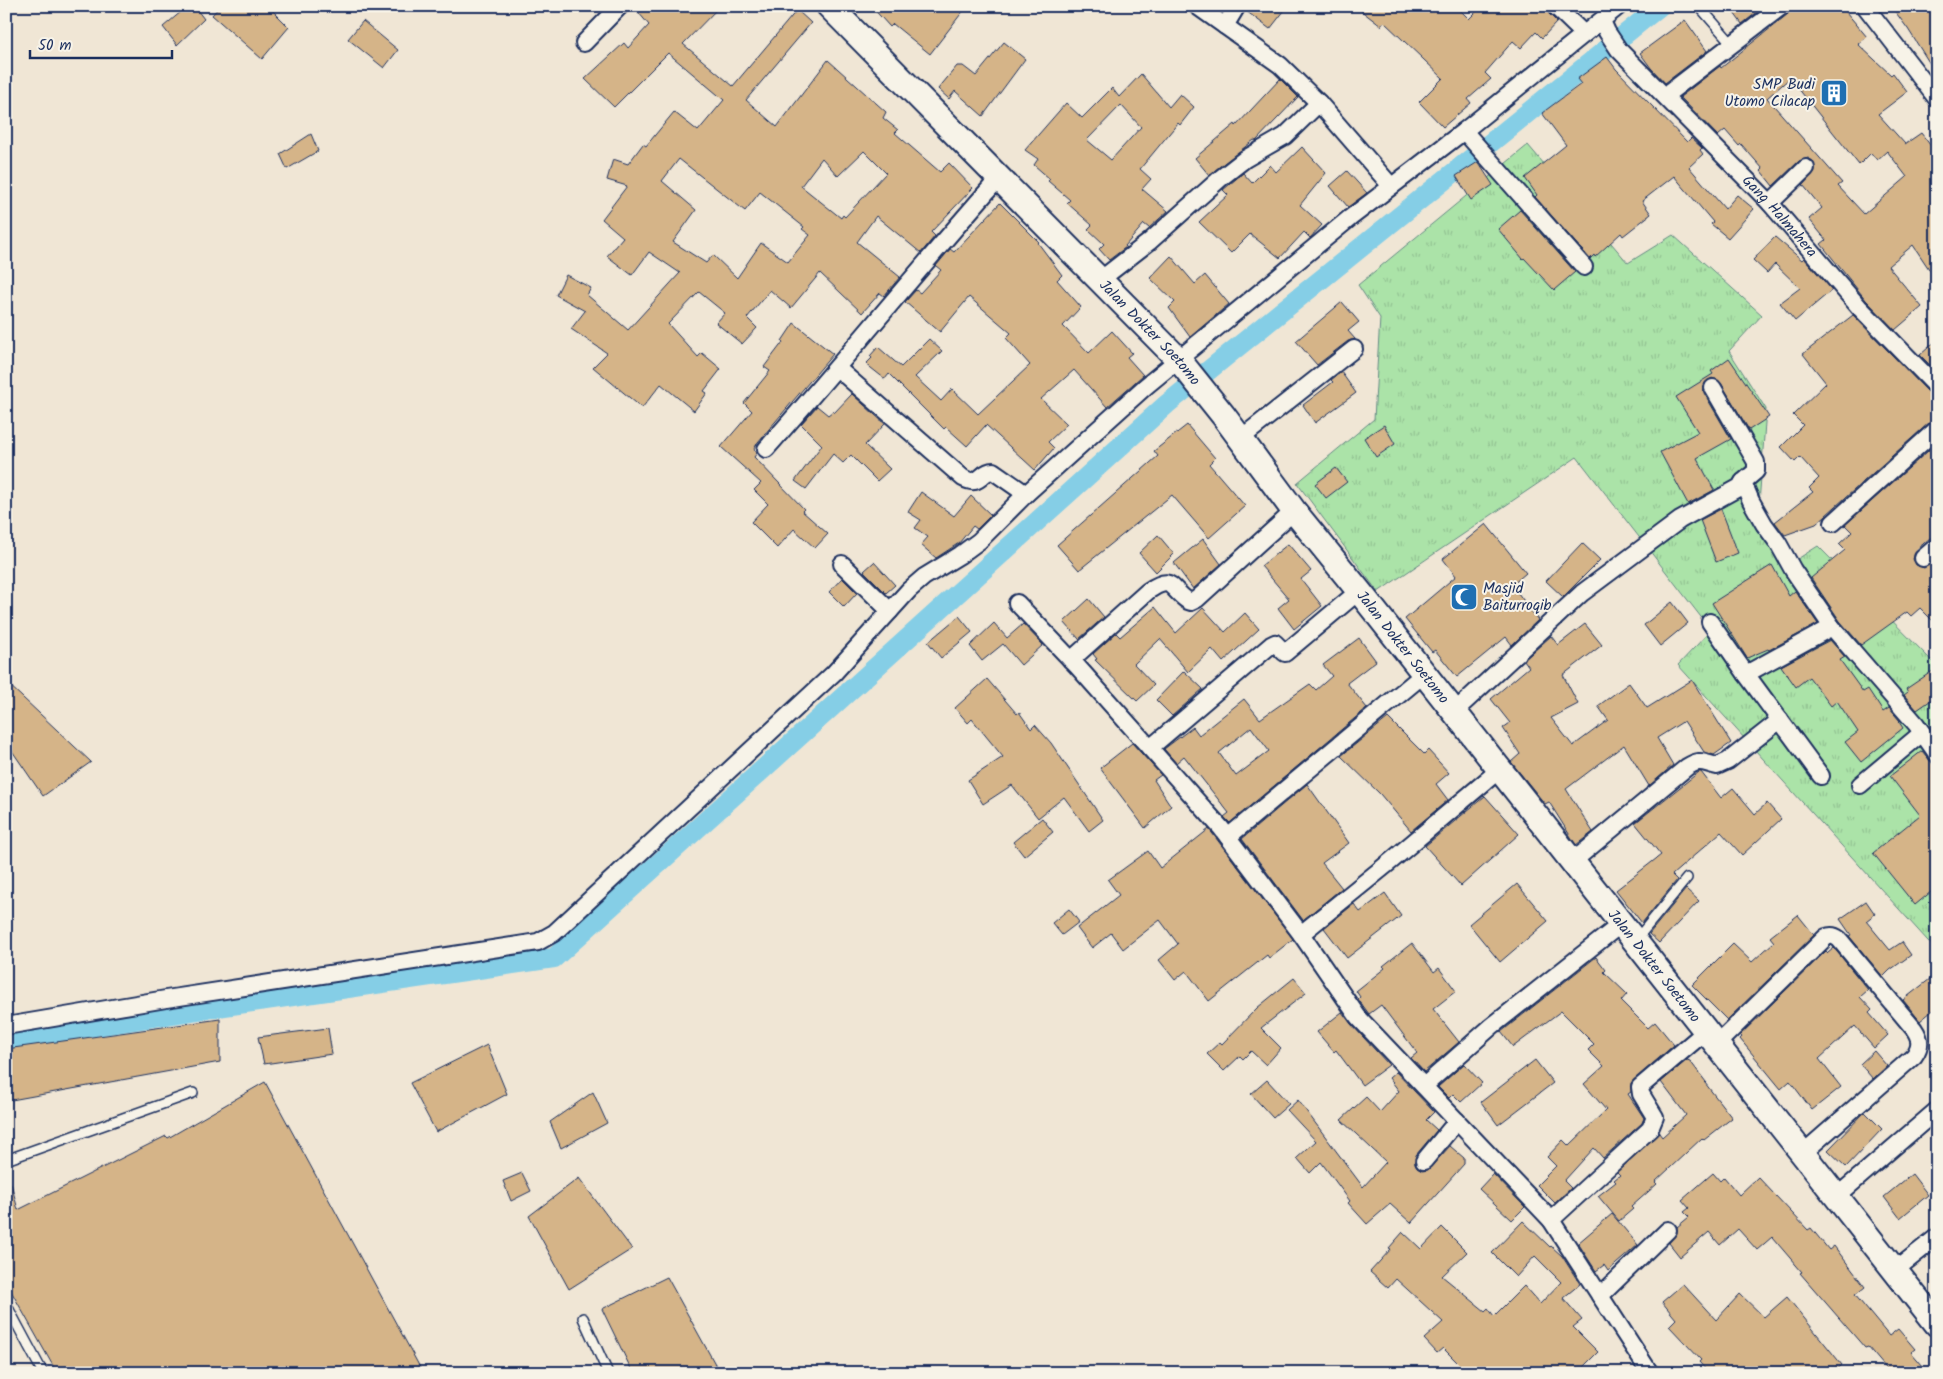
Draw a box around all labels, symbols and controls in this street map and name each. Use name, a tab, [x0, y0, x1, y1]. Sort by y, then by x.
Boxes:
scale bar	[30, 28, 172, 60]
text: 50 m	[38, 34, 72, 58]
place label: SMP Budi Utomo Cilacap	[1725, 73, 1816, 114]
building icon: SMP Budi Utomo Cilacap	[1819, 78, 1849, 108]
street label: Gang Halmahera	[1736, 170, 1823, 263]
street label: Jalan Dokter Soetomo	[1093, 275, 1206, 391]
place label: Masjid Baiturroqib	[1483, 577, 1552, 618]
mosque icon: Masjid Baiturroqib	[1449, 582, 1479, 612]
street label: Jalan Dokter Soetomo	[1350, 586, 1455, 710]
street label: Jalan Dokter Soetomo	[1601, 904, 1706, 1028]

